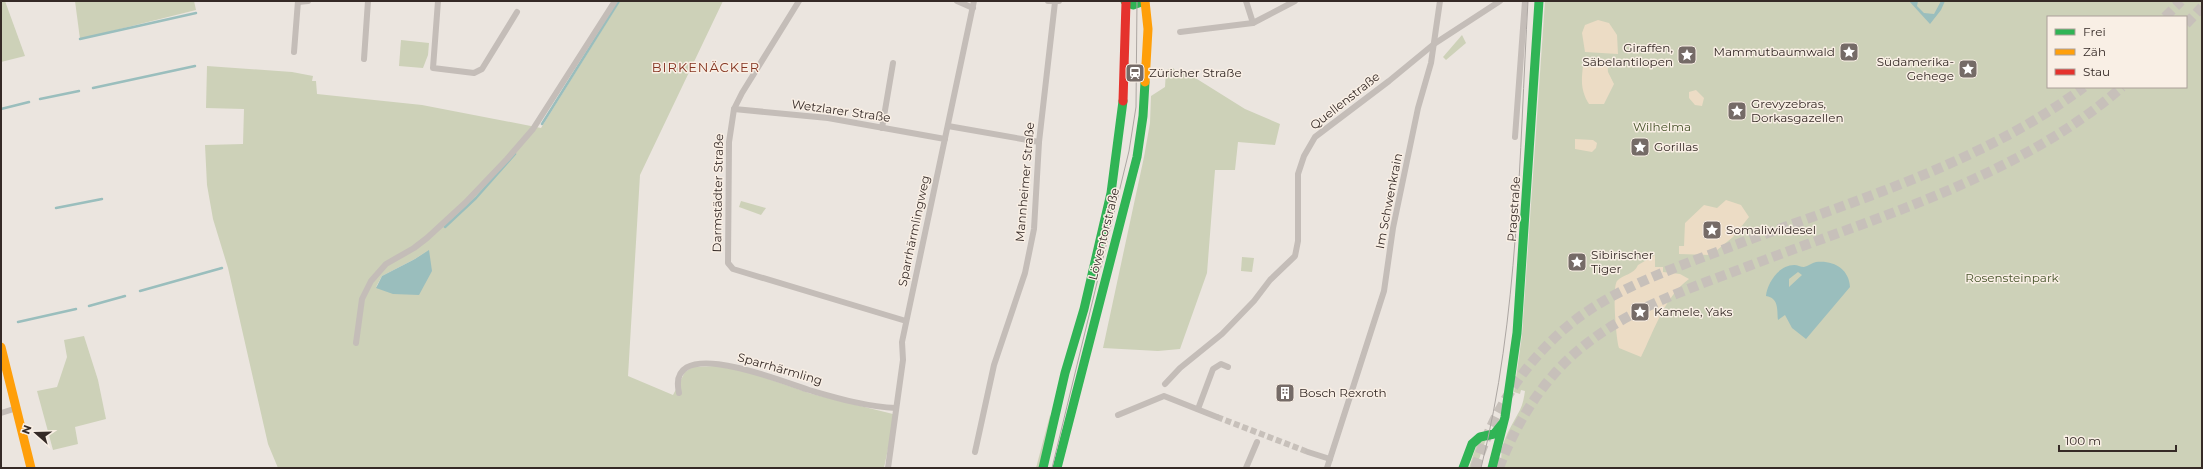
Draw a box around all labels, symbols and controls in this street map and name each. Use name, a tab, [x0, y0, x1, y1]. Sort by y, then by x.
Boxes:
legend	[2047, 16, 2187, 88]
text: Frei	[2083, 24, 2106, 39]
place label: Giraffen, Säbelantilopen	[1582, 40, 1673, 69]
place icon: Mammutbaumwald	[1838, 41, 1860, 63]
place icon: Giraffen, Säbelantilopen	[1676, 44, 1698, 66]
place label: Mammutbaumwald	[1713, 44, 1835, 59]
text: Zäh	[2083, 44, 2106, 59]
place label: Südamerika- Gehege	[1877, 54, 1954, 83]
place icon: Südamerika- Gehege	[1957, 58, 1979, 80]
district label: BIRKENÄCKER	[652, 59, 760, 75]
station icon: Züricher Straße	[1124, 62, 1146, 84]
text: Stau	[2083, 64, 2110, 79]
place label: Züricher Straße	[1149, 65, 1242, 80]
street label: Quellenstraße	[1307, 69, 1383, 133]
street label: Wetzlarer Straße	[790, 96, 892, 125]
place label: Grevyzebras, Dorkasgazellen	[1751, 96, 1844, 125]
place icon: Grevyzebras, Dorkasgazellen	[1726, 100, 1748, 122]
park label: Wilhelma	[1633, 119, 1691, 134]
street label: Mannheimer Straße	[1012, 121, 1037, 242]
street label: Darmstädter Straße	[709, 133, 726, 253]
place icon: Gorillas	[1629, 136, 1651, 158]
place label: Gorillas	[1654, 139, 1698, 154]
street label: Im Schwenkrain	[1372, 152, 1405, 250]
street label: Sparrhärmlingweg	[894, 174, 933, 288]
street label: Pragstraße	[1504, 176, 1523, 242]
street label: Löwentorstraße	[1085, 186, 1122, 281]
place icon: Somaliwildesel	[1701, 219, 1723, 241]
place label: Somaliwildesel	[1726, 222, 1816, 237]
place label: Sibirischer Tiger	[1591, 247, 1654, 276]
place icon: Sibirischer Tiger	[1566, 251, 1588, 273]
park label: Rosensteinpark	[1965, 270, 2060, 285]
place icon: Kamele, Yaks	[1629, 301, 1651, 323]
place label: Kamele, Yaks	[1654, 304, 1732, 319]
street label: Sparrhärmling	[736, 349, 824, 388]
building icon: Bosch Rexroth	[1274, 382, 1296, 404]
place label: Bosch Rexroth	[1299, 385, 1387, 400]
north arrow	[16, 413, 56, 453]
text: N	[19, 423, 35, 436]
scale bar	[2059, 427, 2176, 453]
text: 100 m	[2065, 433, 2101, 448]

